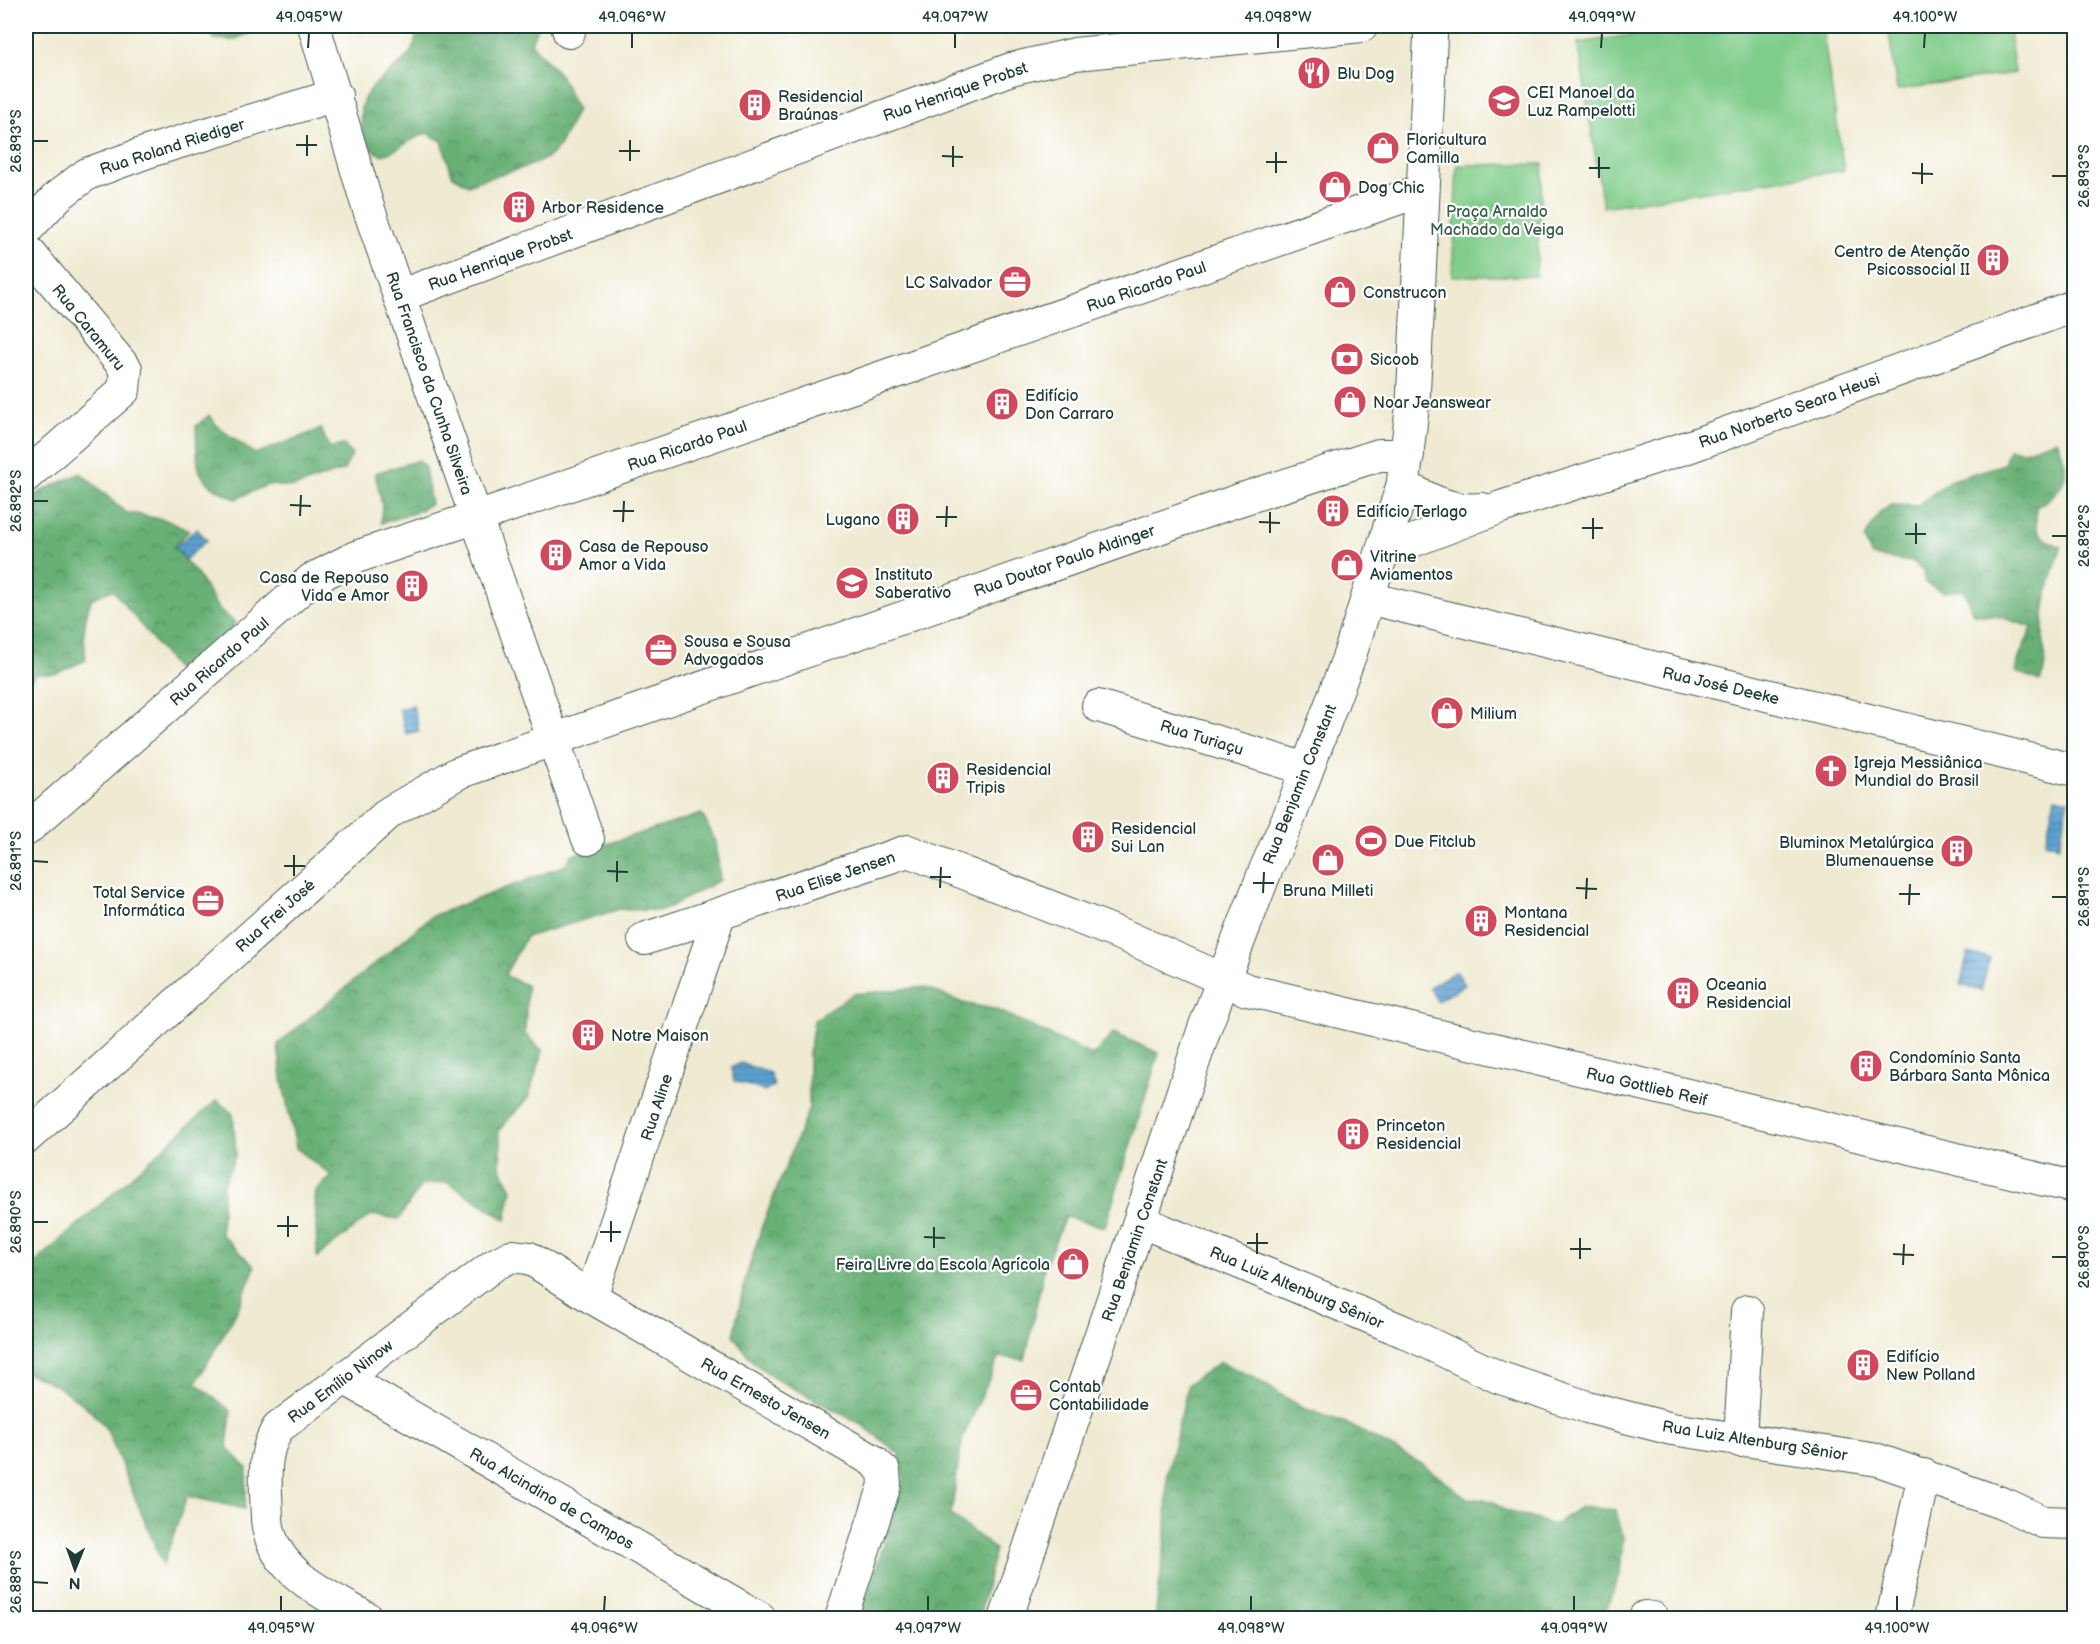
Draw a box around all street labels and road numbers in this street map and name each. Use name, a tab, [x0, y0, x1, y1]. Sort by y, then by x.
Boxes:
street label: Rua Henrique Probst	[881, 59, 1030, 126]
street label: Rua Roland Riediger	[98, 115, 248, 180]
street label: Rua Henrique Probst	[426, 225, 575, 295]
street label: Rua Ricardo Paul	[1084, 258, 1209, 317]
street label: Rua Francisco da Cunha Silveira	[381, 269, 476, 498]
street label: Rua Caramuru	[47, 281, 128, 375]
street label: Rua Norberto Seara Heusi	[1696, 370, 1883, 453]
street label: Rua Ricardo Paul	[625, 417, 750, 476]
street label: Rua Doutor Paulo Aldinger	[971, 521, 1158, 601]
street label: Rua Ricardo Paul	[166, 614, 274, 710]
street label: Rua José Deeke	[1660, 664, 1781, 709]
street label: Rua Benjamin Constant	[1260, 702, 1341, 867]
street label: Rua Turiaçu	[1157, 717, 1246, 760]
street label: Rua Elise Jensen	[773, 848, 898, 907]
street label: Rua Frei José	[232, 875, 320, 957]
street label: Rua Gottlieb Reif	[1584, 1064, 1709, 1111]
street label: Rua Aline	[638, 1071, 677, 1143]
street label: Rua Benjamin Constant	[1099, 1156, 1172, 1324]
street label: Rua Luiz Altenburg Sênior	[1206, 1243, 1387, 1334]
street label: Rua Emílio Ninow	[285, 1336, 397, 1428]
street label: Rua Ernesto Jensen	[697, 1354, 833, 1444]
street label: Rua Luiz Altenburg Sênior	[1661, 1417, 1849, 1466]
street label: Rua Alcindino de Campos	[466, 1444, 637, 1554]

